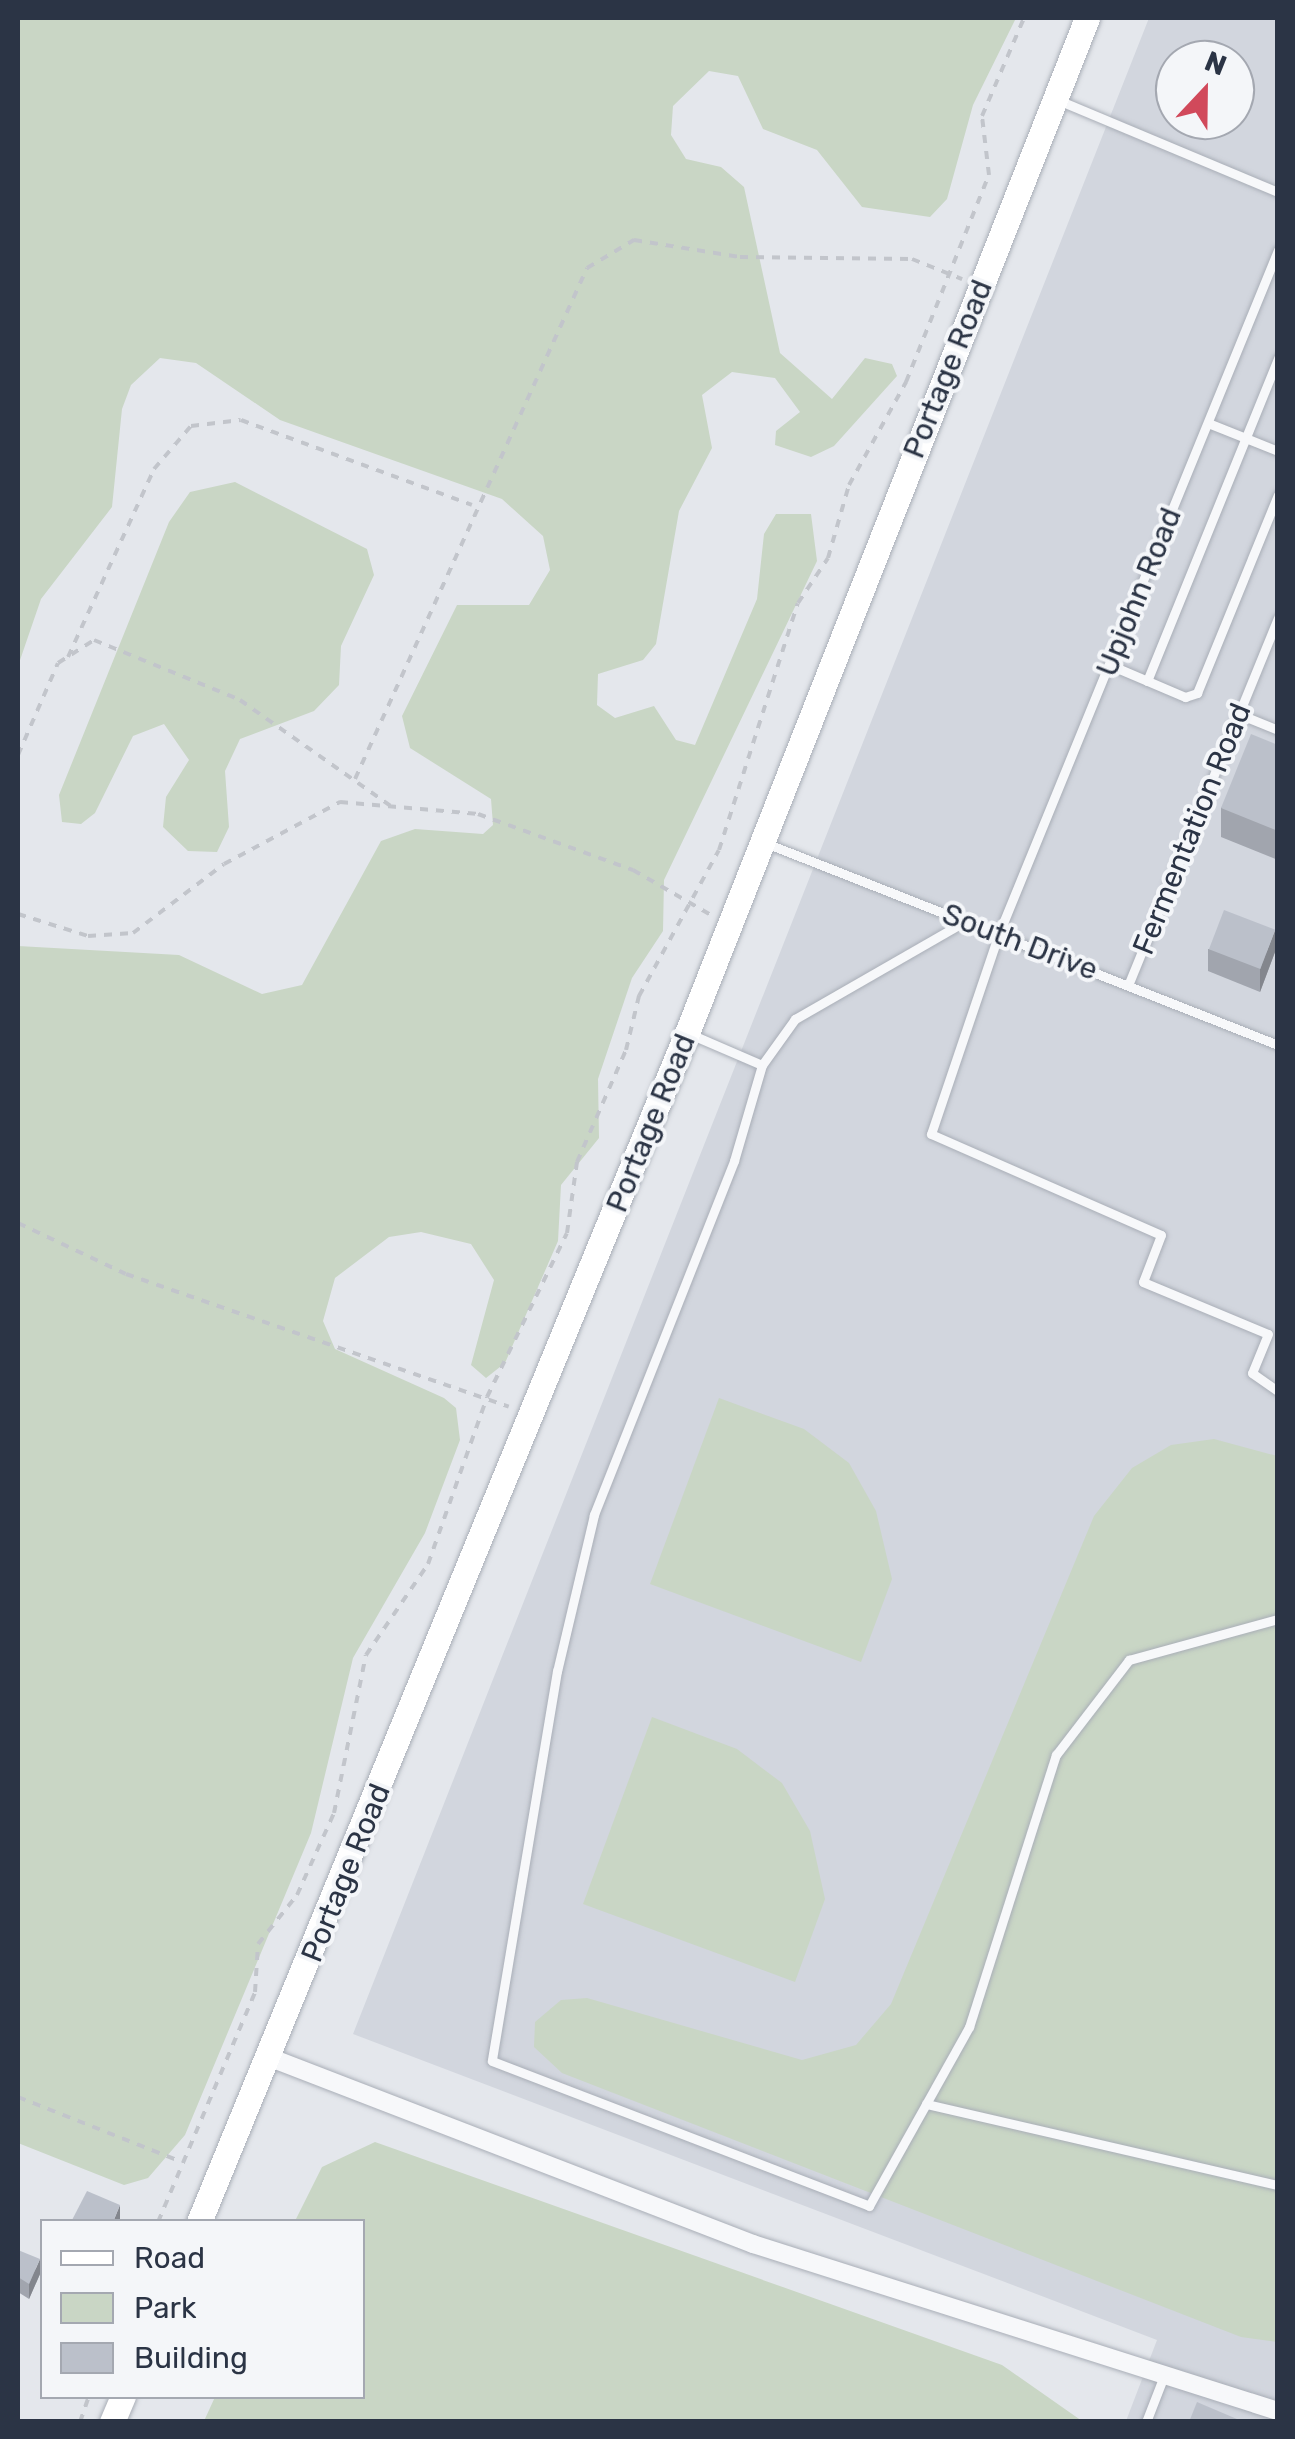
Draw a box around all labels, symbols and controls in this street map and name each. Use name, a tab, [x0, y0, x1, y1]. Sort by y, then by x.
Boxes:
north arrow	[1155, 40, 1255, 140]
text: N	[1200, 45, 1231, 83]
street label: Portage Road	[896, 275, 1000, 463]
street label: Upjohn Road	[1089, 502, 1189, 682]
street label: Fermentation Road	[1125, 698, 1259, 960]
street label: South Drive	[937, 896, 1103, 988]
street label: Portage Road	[599, 1029, 703, 1217]
street label: Portage Road	[294, 1779, 398, 1967]
legend	[40, 2219, 365, 2399]
text: Road	[134, 2240, 205, 2276]
text: Park	[134, 2290, 196, 2326]
text: Building	[134, 2340, 248, 2376]

